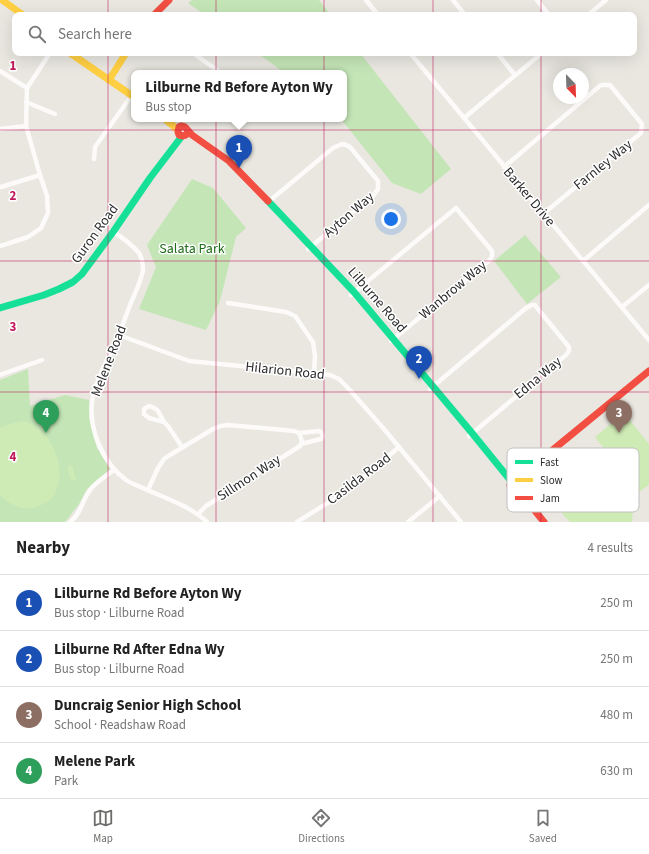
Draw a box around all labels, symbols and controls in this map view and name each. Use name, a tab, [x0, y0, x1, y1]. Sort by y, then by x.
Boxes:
search box	[12, 12, 637, 56]
icon: search	[26, 23, 48, 45]
text: Search here	[58, 24, 132, 45]
text: 1	[10, 57, 17, 75]
north arrow	[553, 68, 589, 104]
popup	[131, 70, 347, 122]
text: Lilburne Rd Before Ayton Wy	[145, 77, 333, 98]
text: Bus stop	[145, 98, 192, 116]
pin: 1	[226, 135, 252, 168]
street label: Farnley Way	[569, 135, 637, 195]
street label: Barker Drive	[498, 163, 560, 231]
text: 2	[10, 187, 17, 205]
street label: Ayton Way	[319, 187, 379, 243]
street label: Guron Road	[67, 200, 123, 268]
your location	[381, 209, 401, 229]
park label: Salata Park	[159, 239, 225, 259]
street label: Wanbrow Way	[415, 255, 491, 324]
street label: Lilburne Road	[343, 263, 411, 337]
text: 3	[10, 318, 17, 336]
street label: Melene Road	[86, 322, 132, 400]
pin: 2	[406, 346, 432, 379]
street label: Edna Way	[510, 352, 567, 404]
street label: Hilarion Road	[244, 357, 326, 385]
pin: 4	[33, 400, 59, 433]
pin: 3	[606, 400, 632, 433]
text: 4	[10, 448, 17, 466]
street label: Casilda Road	[323, 448, 395, 510]
legend	[507, 448, 639, 512]
street label: Sillmon Way	[213, 450, 285, 506]
text: Fast	[540, 455, 559, 470]
text: Slow	[540, 473, 563, 488]
text: Jam	[540, 491, 560, 506]
text: Nearby	[16, 536, 70, 560]
text: 4 results	[588, 539, 633, 557]
text: Lilburne Rd Before Ayton Wy	[54, 583, 241, 604]
text: 1	[26, 594, 32, 612]
text: 250 m	[600, 594, 633, 612]
text: Bus stop · Lilburne Road	[54, 604, 185, 622]
text: Lilburne Rd After Edna Wy	[54, 639, 225, 660]
text: 2	[26, 650, 32, 668]
text: 250 m	[600, 650, 633, 668]
text: Bus stop · Lilburne Road	[54, 660, 185, 678]
text: Duncraig Senior High School	[54, 695, 241, 716]
text: 3	[26, 706, 32, 724]
text: 480 m	[600, 706, 633, 724]
text: School · Readshaw Road	[54, 716, 186, 734]
text: Melene Park	[54, 751, 135, 772]
text: 4	[26, 762, 32, 780]
text: 630 m	[600, 762, 633, 780]
text: Park	[54, 772, 78, 790]
tab: Map	[92, 807, 114, 846]
tab: Directions	[298, 807, 345, 846]
tab: Saved	[529, 807, 557, 846]

